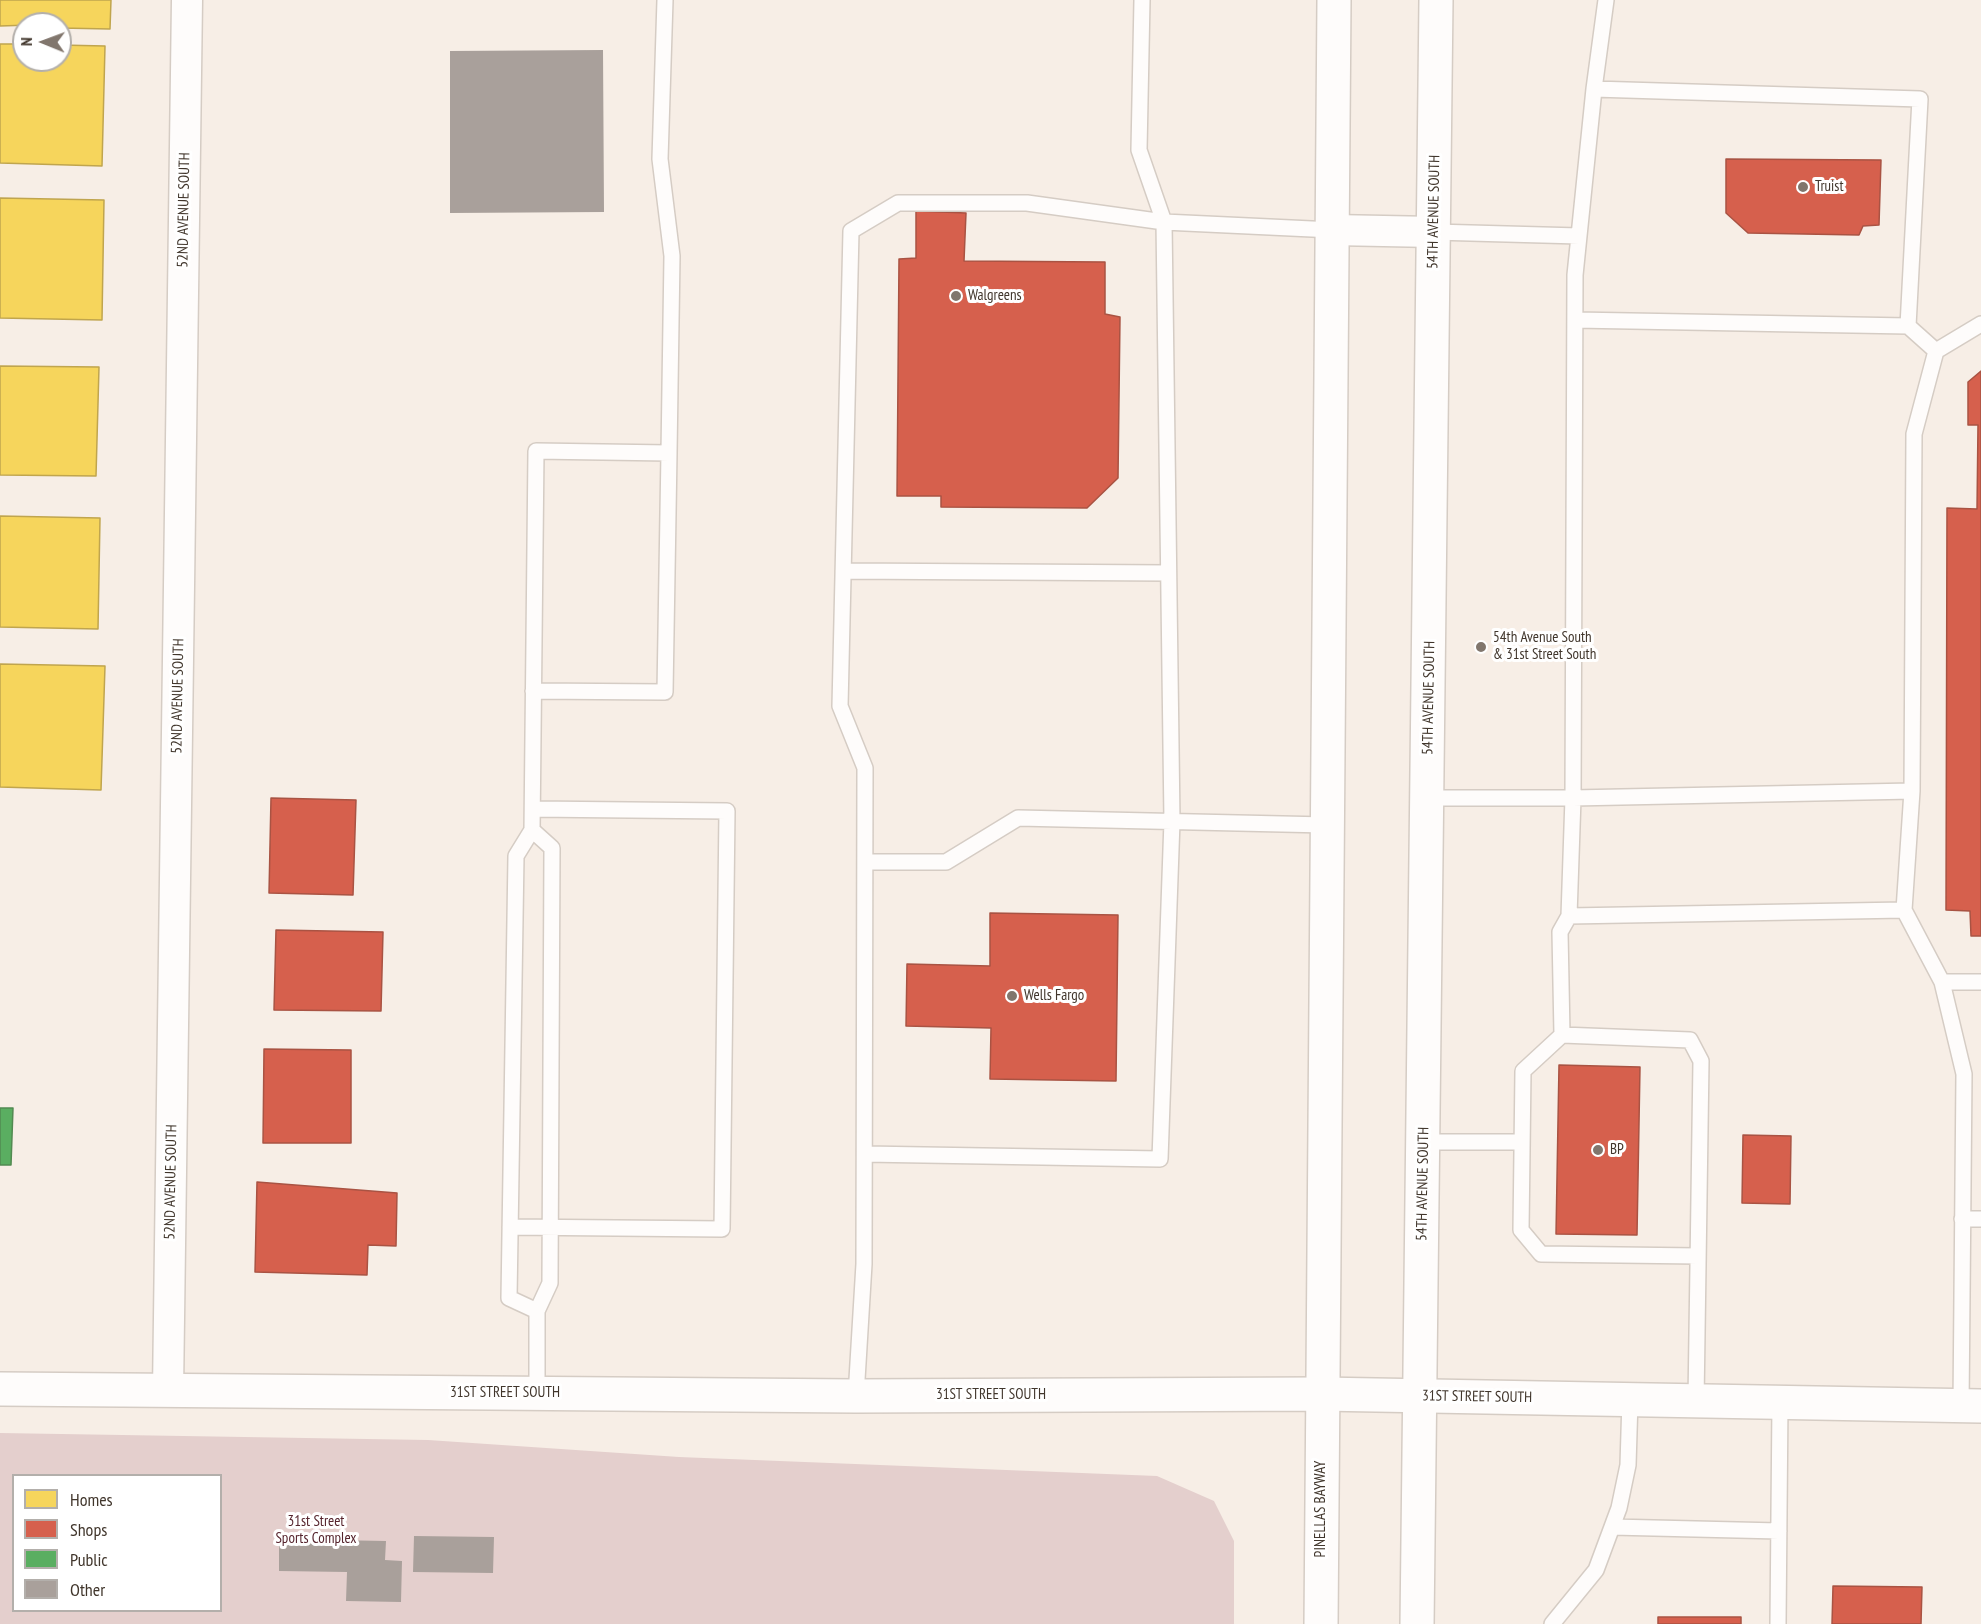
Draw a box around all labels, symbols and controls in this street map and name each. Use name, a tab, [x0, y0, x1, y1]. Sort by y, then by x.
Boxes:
north arrow	[12, 12, 72, 72]
text: N	[16, 37, 36, 46]
street label: 52ND AVENUE SOUTH	[174, 152, 194, 268]
street label: 54TH AVENUE SOUTH	[1424, 155, 1444, 269]
place label: Truist	[1815, 178, 1843, 196]
marker: Truist	[1796, 180, 1810, 194]
place label: Walgreens	[968, 287, 1022, 305]
marker: Walgreens	[949, 289, 963, 303]
place label: 54th Avenue South & 31st Street South	[1493, 629, 1596, 664]
street label: 52ND AVENUE SOUTH	[168, 638, 188, 754]
marker: 54th Avenue South & 31st Street South	[1474, 640, 1488, 654]
street label: 54TH AVENUE SOUTH	[1419, 641, 1439, 755]
place label: Wells Fargo	[1024, 987, 1084, 1005]
marker: Wells Fargo	[1005, 989, 1019, 1003]
street label: 52ND AVENUE SOUTH	[161, 1124, 181, 1240]
street label: 54TH AVENUE SOUTH	[1413, 1127, 1433, 1241]
place label: BP	[1610, 1141, 1624, 1159]
marker: BP	[1591, 1143, 1605, 1157]
street label: 31ST STREET SOUTH	[450, 1384, 560, 1402]
street label: 31ST STREET SOUTH	[936, 1386, 1046, 1404]
street label: 31ST STREET SOUTH	[1422, 1387, 1532, 1407]
street label: PINELLAS BAYWAY	[1312, 1461, 1330, 1557]
legend	[12, 1474, 222, 1612]
text: Homes	[70, 1488, 113, 1511]
park label: 31st Street Sports Complex	[275, 1513, 357, 1548]
text: Shops	[70, 1518, 107, 1541]
text: Public	[70, 1548, 108, 1571]
text: Other	[70, 1578, 105, 1601]

